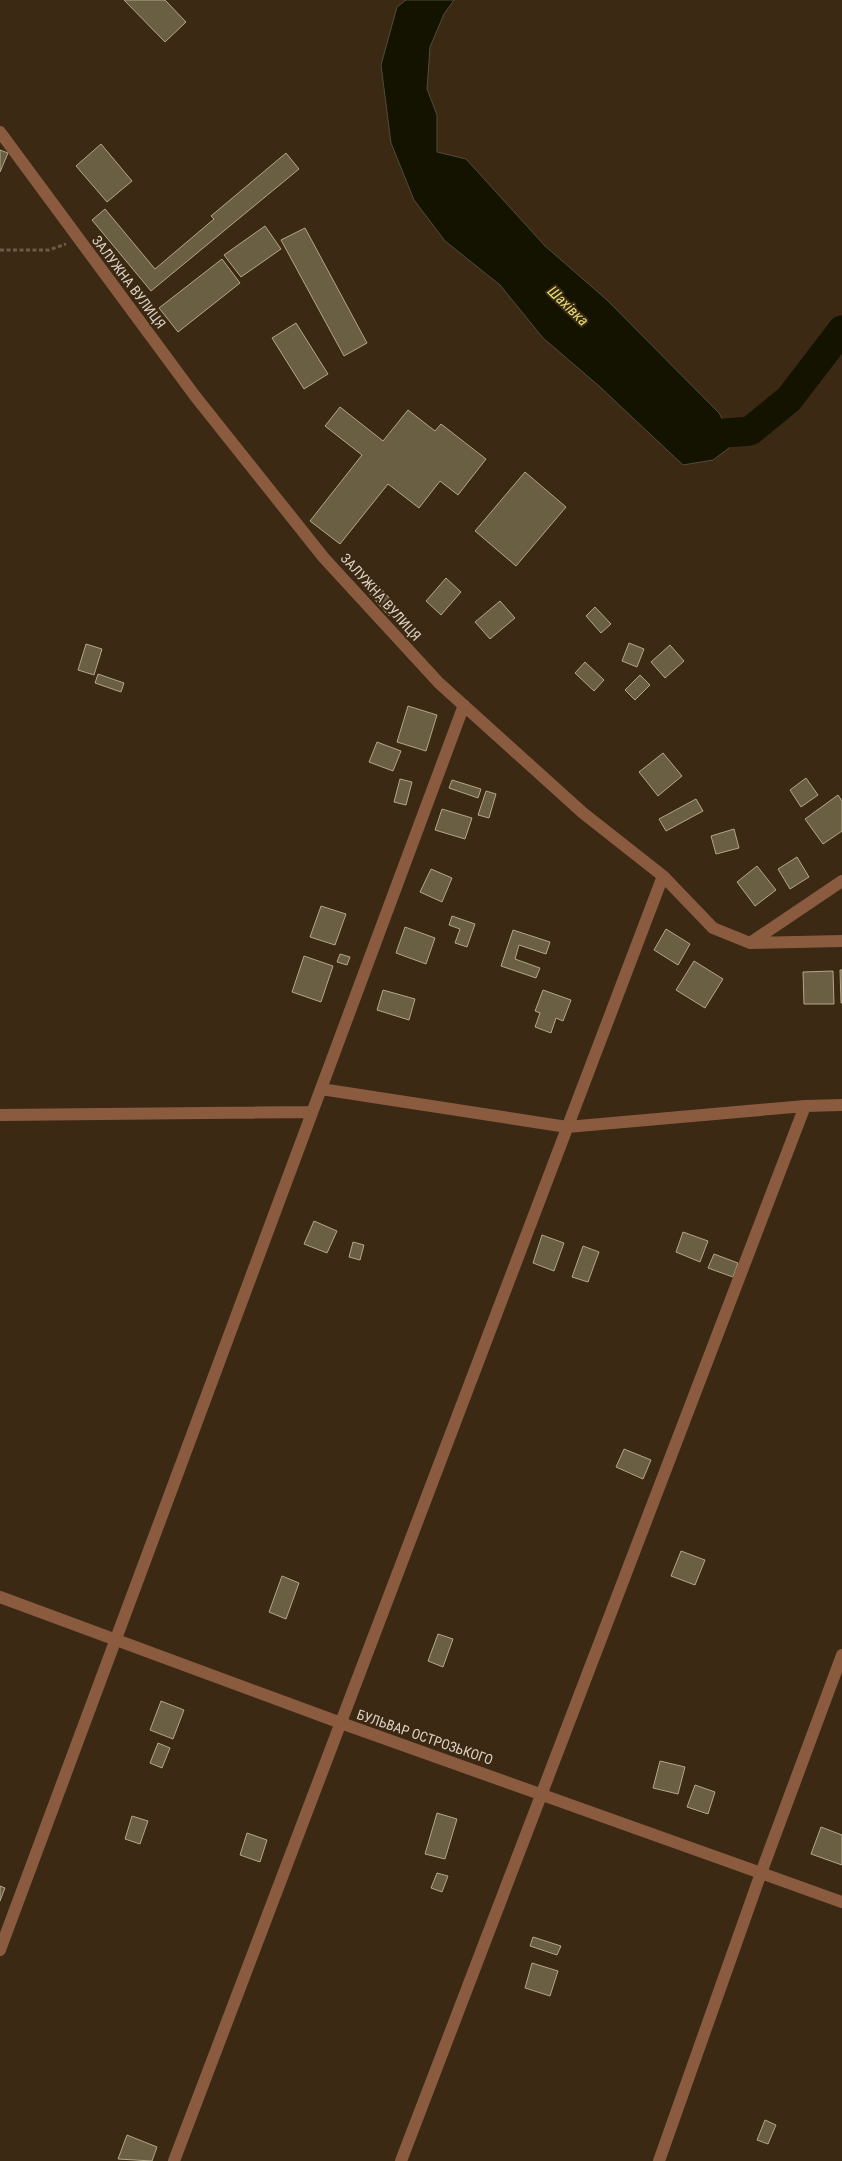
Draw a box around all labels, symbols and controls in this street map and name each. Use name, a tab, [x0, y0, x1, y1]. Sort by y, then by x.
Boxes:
street label: ЗАЛУЖНА ВУЛИЦЯ	[89, 233, 169, 331]
water label: Шахівка	[544, 282, 592, 330]
street label: ЗАЛУЖНА ВУЛИЦЯ	[338, 550, 424, 644]
street label: БУЛЬВАР ОСТРОЗЬКОГО	[355, 1706, 495, 1768]

